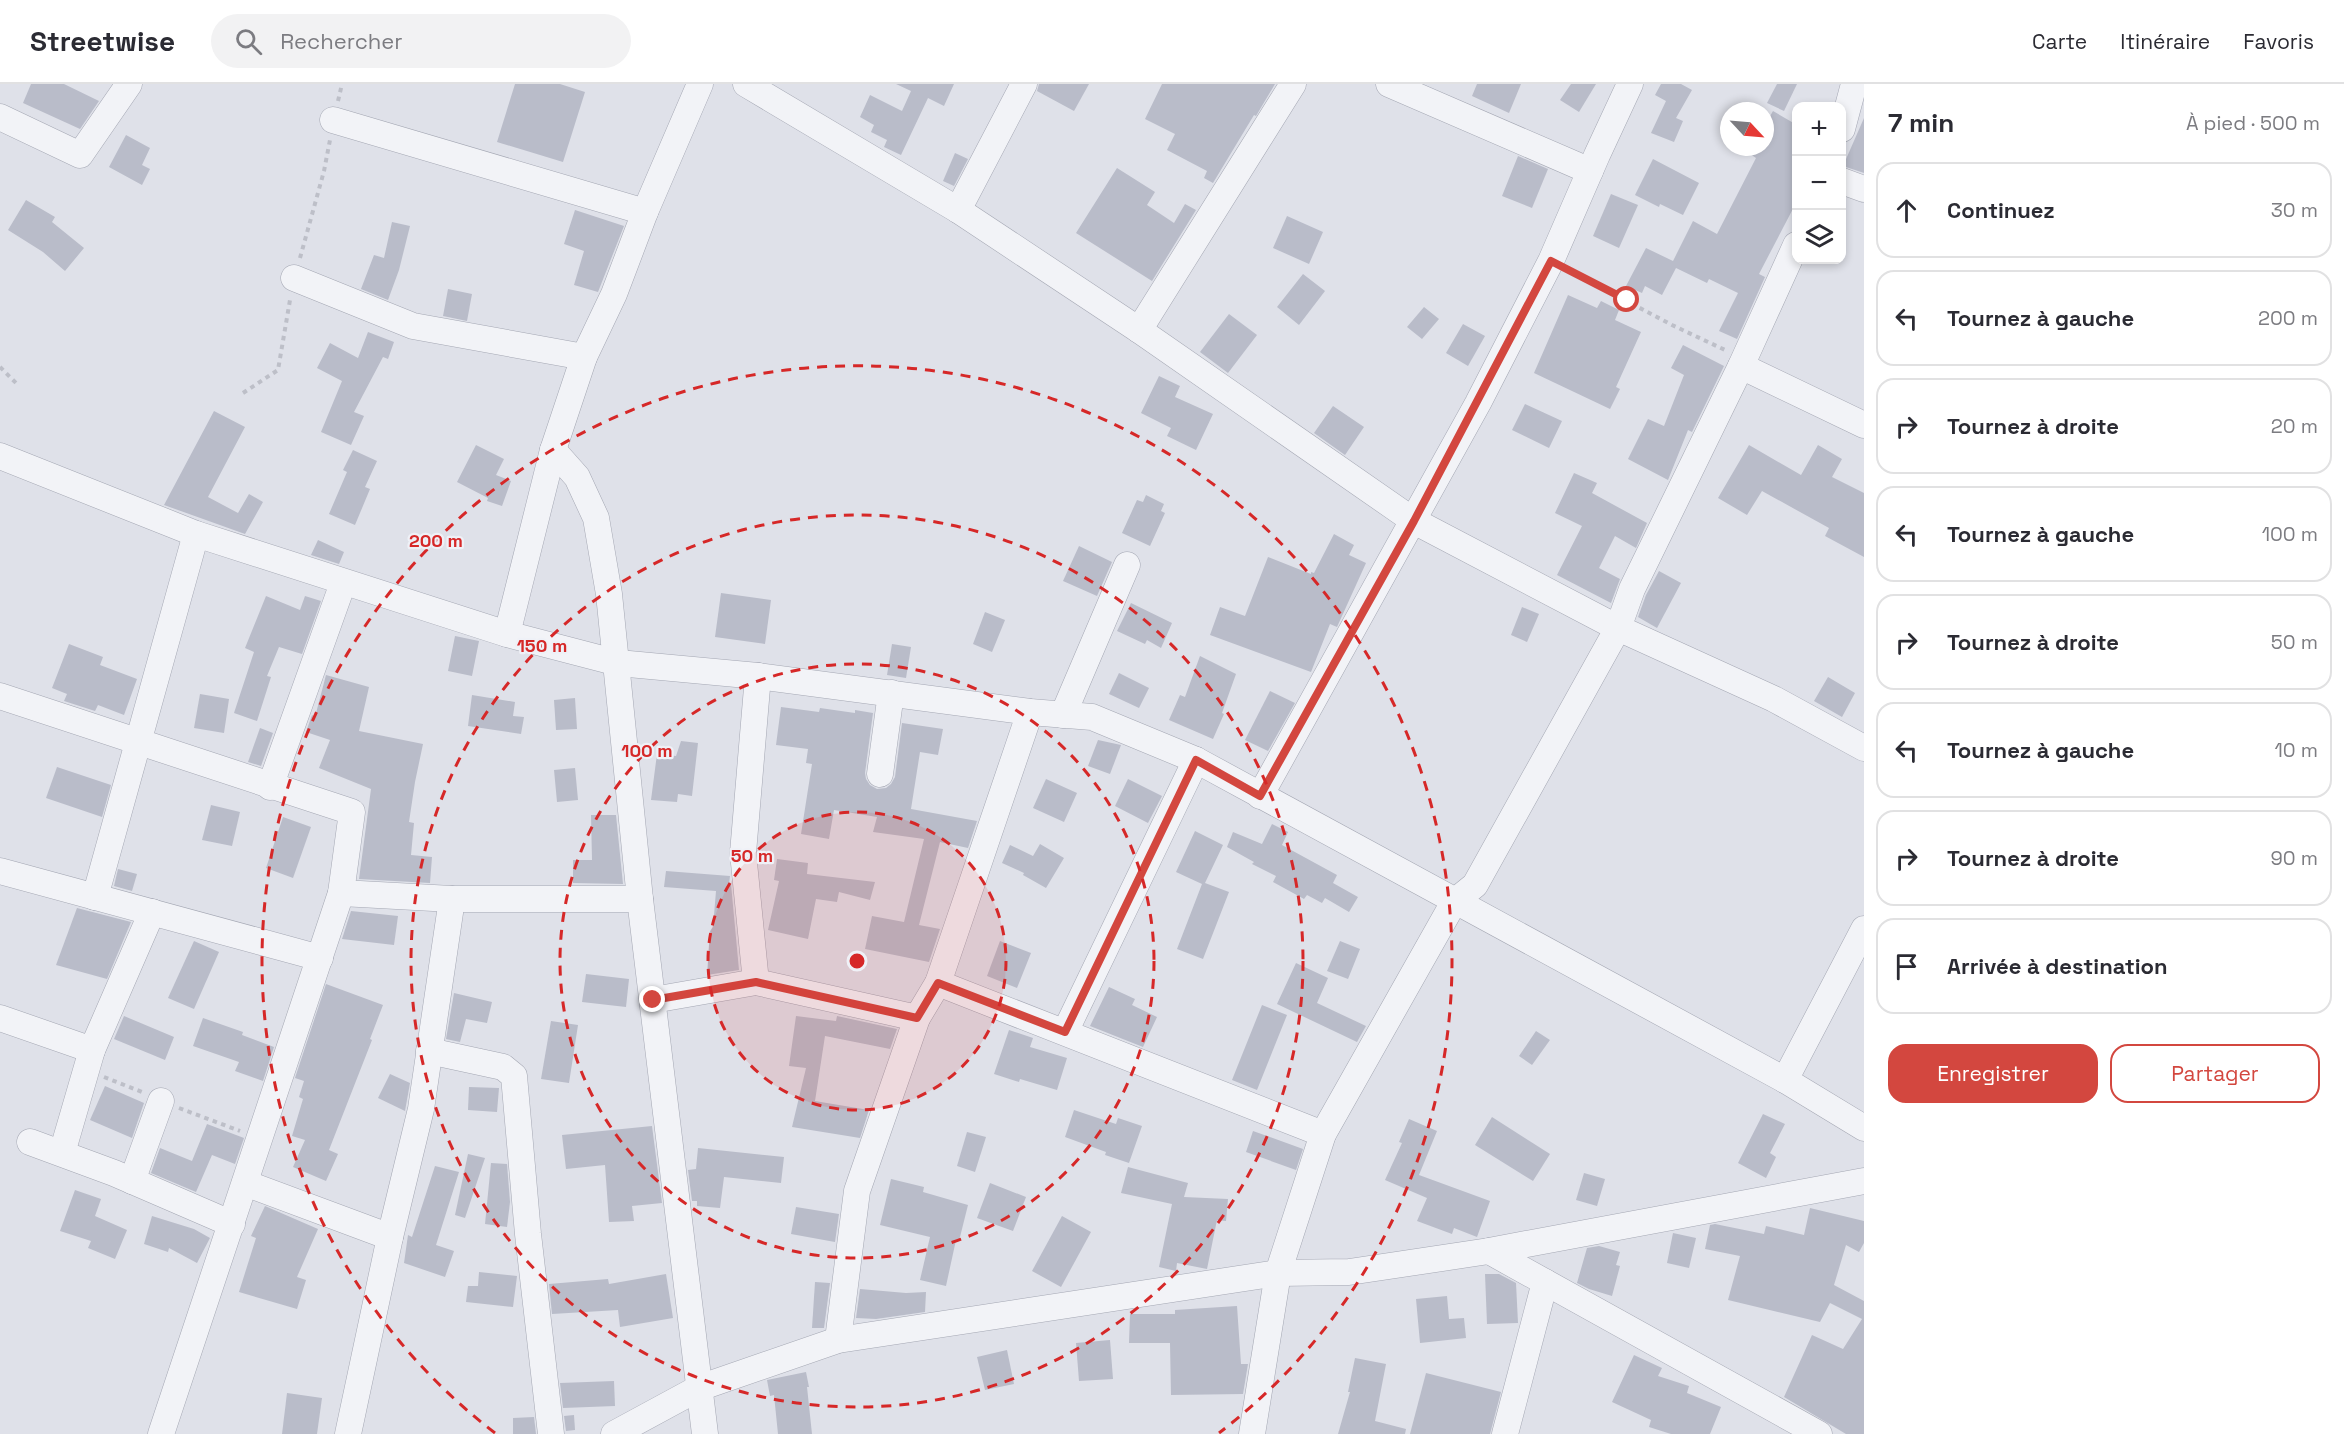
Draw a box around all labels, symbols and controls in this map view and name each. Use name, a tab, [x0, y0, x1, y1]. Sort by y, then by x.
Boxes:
search box	[211, 14, 631, 68]
text: Streetwise	[30, 23, 175, 59]
icon: search	[232, 25, 265, 58]
text: Rechercher	[280, 27, 403, 55]
text: Carte	[2032, 28, 2087, 55]
text: Itinéraire	[2120, 28, 2210, 55]
text: Favoris	[2243, 28, 2314, 55]
north arrow	[1720, 102, 1774, 156]
map controls	[1792, 102, 1846, 264]
button: +	[1792, 102, 1846, 156]
text: 7 min	[1888, 106, 1954, 140]
text: À pied · 500 m	[2186, 110, 2320, 136]
button: −	[1792, 156, 1846, 210]
icon: ahead	[1890, 194, 1923, 227]
text: Continuez	[1947, 196, 2055, 224]
text: 30 m	[2271, 197, 2318, 223]
button: layers	[1792, 210, 1846, 264]
route start	[1613, 286, 1639, 312]
icon: left	[1890, 302, 1923, 335]
text: Tournez à gauche	[1947, 304, 2134, 332]
text: 200 m	[2258, 305, 2318, 331]
icon: right	[1890, 410, 1923, 443]
text: Tournez à droite	[1947, 412, 2119, 440]
text: 20 m	[2271, 413, 2318, 439]
icon: left	[1890, 518, 1923, 551]
text: Tournez à gauche	[1947, 520, 2134, 548]
text: 100 m	[2262, 521, 2318, 547]
text: 200 m	[409, 529, 463, 552]
icon: right	[1890, 626, 1923, 659]
text: Tournez à droite	[1947, 628, 2119, 656]
text: 50 m	[2271, 629, 2318, 655]
text: 150 m	[517, 634, 567, 657]
icon: left	[1890, 734, 1923, 767]
text: Tournez à gauche	[1947, 736, 2134, 764]
text: 10 m	[2274, 737, 2318, 763]
text: 100 m	[621, 739, 673, 762]
icon: right	[1890, 842, 1923, 875]
text: 50 m	[731, 844, 773, 867]
text: Tournez à droite	[1947, 844, 2119, 872]
text: 90 m	[2271, 845, 2318, 871]
icon: arrive	[1890, 950, 1923, 983]
centre of rings	[847, 951, 867, 971]
text: Arrivée à destination	[1947, 952, 2168, 980]
route end	[639, 986, 665, 1012]
button: Enregistrer	[1888, 1044, 2098, 1103]
button: Partager	[2110, 1044, 2320, 1103]

